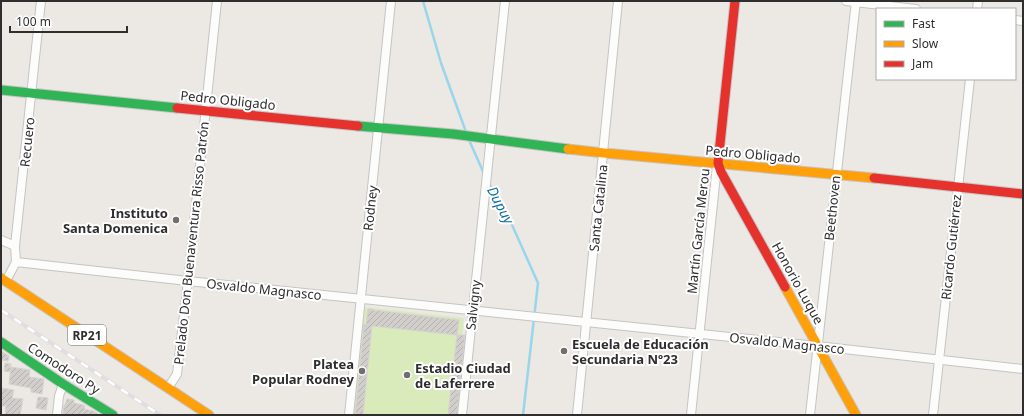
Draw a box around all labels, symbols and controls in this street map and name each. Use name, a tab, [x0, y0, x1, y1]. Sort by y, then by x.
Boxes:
scale bar	[10, 8, 127, 34]
legend	[876, 8, 1016, 80]
text: 100 m	[16, 13, 51, 30]
text: Fast	[912, 15, 936, 32]
text: Slow	[912, 35, 939, 52]
text: Jam	[911, 55, 933, 72]
street label: Pedro Obligado	[180, 86, 277, 114]
street label: Recuero	[15, 116, 39, 168]
street label: Prelado Don Buenaventura Risso Patrón	[169, 120, 213, 366]
street label: Pedro Obligado	[705, 141, 802, 167]
street label: Santa Catalina	[584, 164, 612, 252]
street label: Martín García Merou	[682, 167, 714, 295]
street label: Beethoven	[820, 175, 844, 241]
water label: Dupuy	[483, 183, 520, 228]
street label: Rodney	[359, 184, 381, 232]
street label: Ricardo Gutiérrez	[937, 193, 965, 301]
place label: Instituto Santa Domenica	[63, 204, 168, 237]
marker: Instituto Santa Domenica	[171, 215, 181, 225]
street label: Honorio Luque	[768, 239, 828, 327]
street label: Osvaldo Magnasco	[206, 274, 323, 304]
street label: Salvigny	[461, 279, 485, 331]
road number: RP21	[68, 325, 106, 345]
street label: Osvaldo Magnasco	[729, 328, 846, 358]
place label: Escuela de Educación Secundaria Nº23	[572, 335, 709, 368]
street label: Comodoro Py	[24, 338, 104, 398]
marker: Escuela de Educación Secundaria Nº23	[559, 346, 569, 356]
place label: Platea Popular Rodney	[252, 355, 355, 388]
place label: Estadio Ciudad de Laferrere	[415, 359, 511, 392]
marker: Platea Popular Rodney	[357, 366, 367, 376]
marker: Estadio Ciudad de Laferrere	[402, 370, 412, 380]

